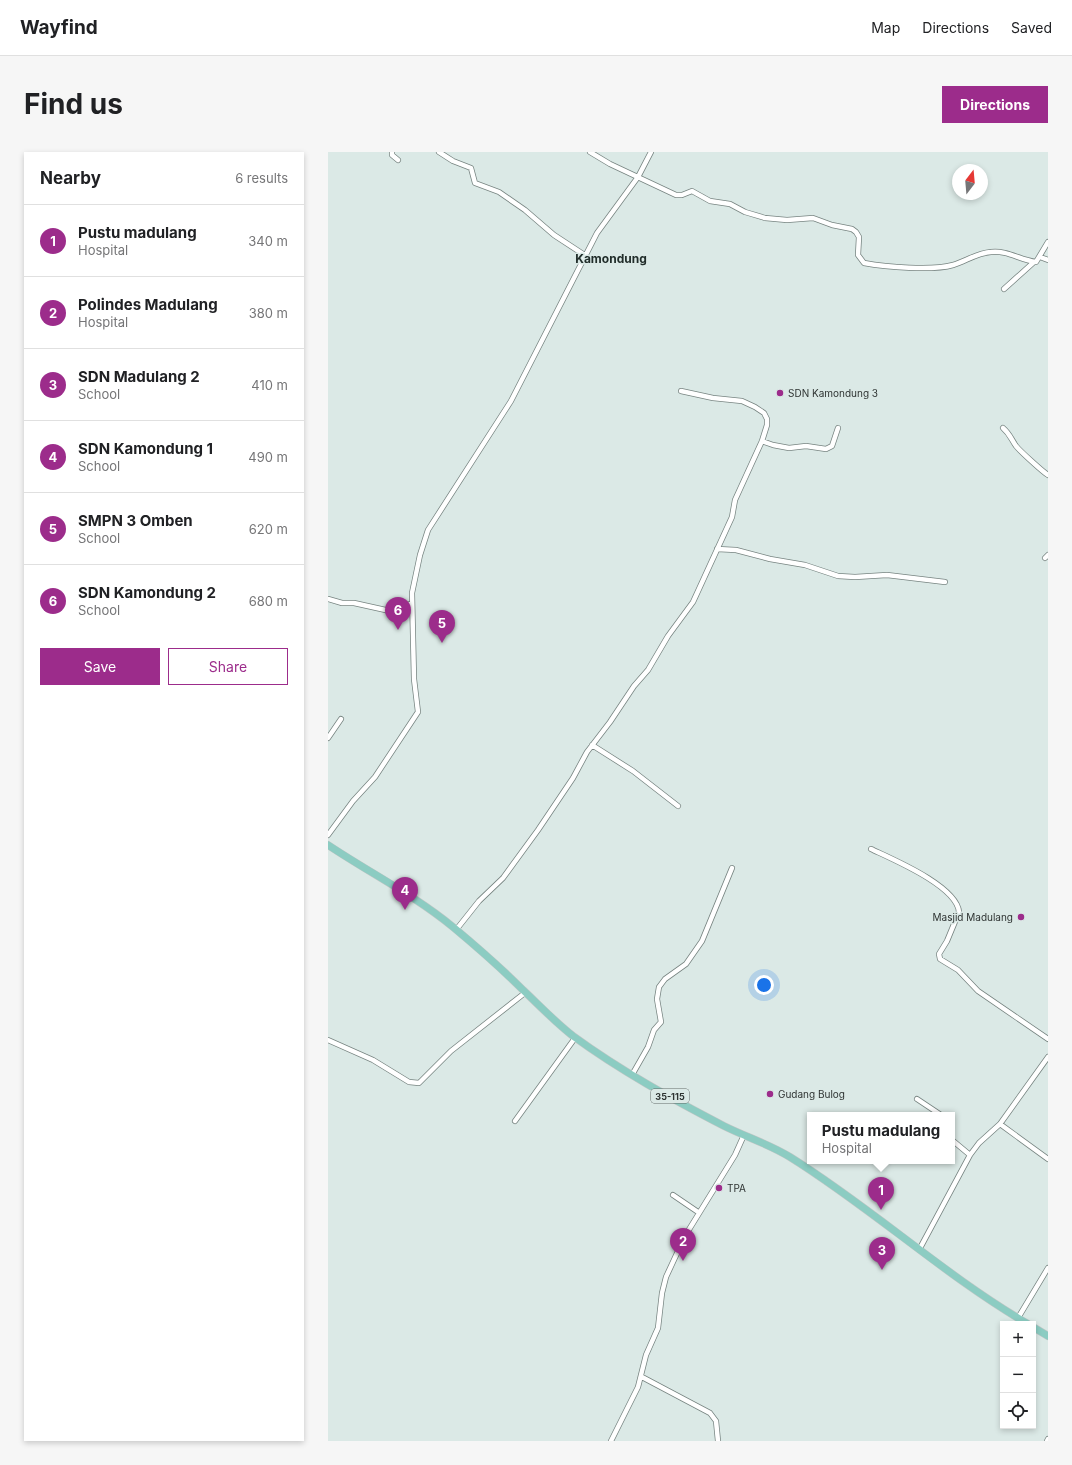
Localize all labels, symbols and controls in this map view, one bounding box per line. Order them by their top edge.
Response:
text: Wayfind [20,16,98,39]
text: Map [871,19,900,36]
text: Directions [922,19,989,36]
text: Saved [1011,19,1052,36]
button: Directions [942,86,1048,123]
text: Find us [24,87,123,121]
north arrow [952,164,988,200]
text: Nearby [40,168,101,188]
text: 6 results [235,170,288,186]
text: Pustu madulang [78,223,197,242]
text: 1 [50,233,56,249]
text: 340 m [248,233,288,249]
text: Hospital [78,242,128,258]
district label: Kamondung [575,251,647,266]
text: Polindes Madulang [78,295,218,314]
text: 2 [49,305,57,321]
text: 380 m [249,305,288,321]
text: Hospital [78,314,128,330]
text: SDN Madulang 2 [78,367,200,386]
text: 3 [49,377,57,393]
text: 410 m [251,377,288,393]
text: School [78,386,120,402]
place label: SDN Kamondung 3 [788,387,878,399]
marker: SDN Kamondung 3 [775,388,785,398]
text: SDN Kamondung 1 [78,439,213,458]
text: 4 [49,449,57,465]
text: 490 m [248,449,288,465]
text: School [78,458,120,474]
text: SMPN 3 Omben [78,511,193,530]
text: 5 [49,521,57,537]
text: 620 m [249,521,288,537]
text: School [78,530,120,546]
text: SDN Kamondung 2 [78,583,216,602]
text: 6 [49,593,57,609]
text: 680 m [249,593,288,609]
pin: 6 [385,597,411,630]
text: School [78,602,120,618]
pin: 5 [429,610,455,643]
button: Save [40,648,160,685]
button: Share [168,648,288,685]
pin: 4 [392,877,418,910]
place label: Masjid Madulang [933,911,1013,923]
marker: Masjid Madulang [1016,912,1026,922]
your location [754,975,774,995]
place label: Gudang Bulog [778,1088,845,1100]
road number: 35-115 [651,1089,689,1103]
marker: Gudang Bulog [765,1089,775,1099]
popup [807,1112,955,1164]
text: Pustu madulang [822,1121,940,1140]
text: Hospital [822,1140,872,1156]
pin: 1 [868,1177,894,1210]
place label: TPA [727,1182,746,1194]
marker: TPA [714,1183,724,1193]
pin: 2 [670,1228,696,1261]
pin: 3 [869,1237,895,1270]
map controls [1000,1321,1036,1429]
button: + [1000,1321,1036,1357]
button: − [1000,1357,1036,1393]
button: locate [1000,1393,1036,1429]

